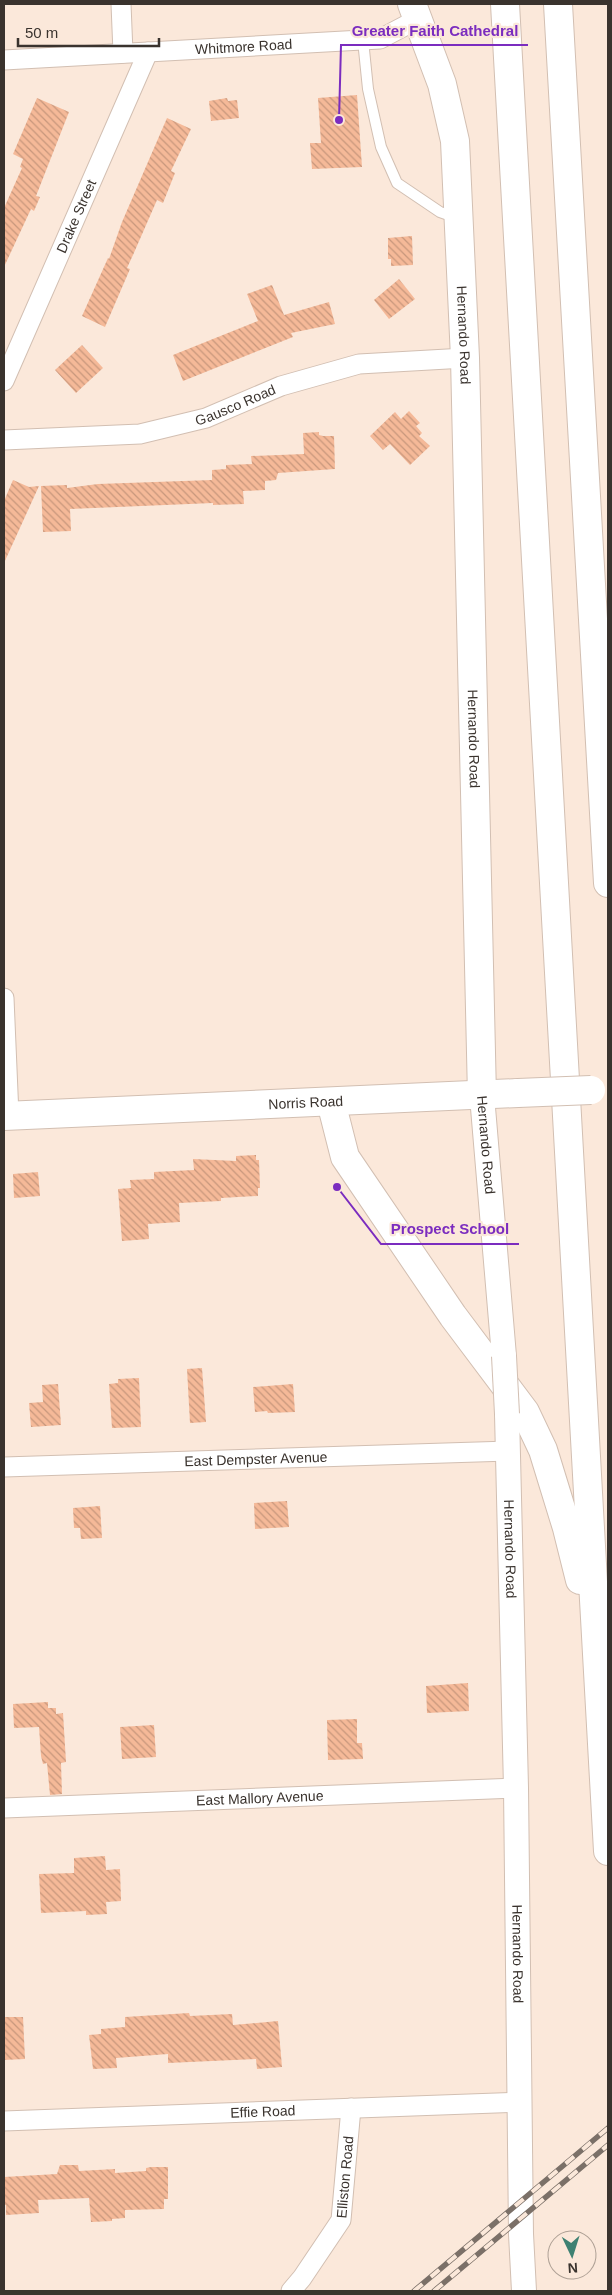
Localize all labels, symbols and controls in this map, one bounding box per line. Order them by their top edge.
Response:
scale bar [18,15,159,47]
callout: Greater Faith Cathedral [341,15,528,45]
text: Greater Faith Cathedral [352,22,518,39]
text: 50 m [25,24,58,41]
street label: Whitmore Road [195,36,293,57]
street label: Drake Street [53,177,99,255]
street label: Hernando Road [454,285,474,385]
street label: Gausco Road [194,381,278,428]
street label: Hernando Road [465,689,483,788]
street label: Norris Road [268,1093,343,1112]
street label: Hernando Road [474,1095,498,1195]
callout: Prospect School [381,1214,519,1244]
text: Prospect School [391,1220,509,1237]
street label: East Dempster Avenue [184,1449,328,1469]
street label: Hernando Road [501,1499,519,1599]
street label: East Mallory Avenue [196,1788,324,1808]
street label: Hernando Road [509,1904,526,2003]
street label: Effie Road [230,2102,296,2121]
street label: Elliston Road [333,2135,356,2219]
north arrow [547,2230,597,2280]
text: N [567,2260,579,2276]

